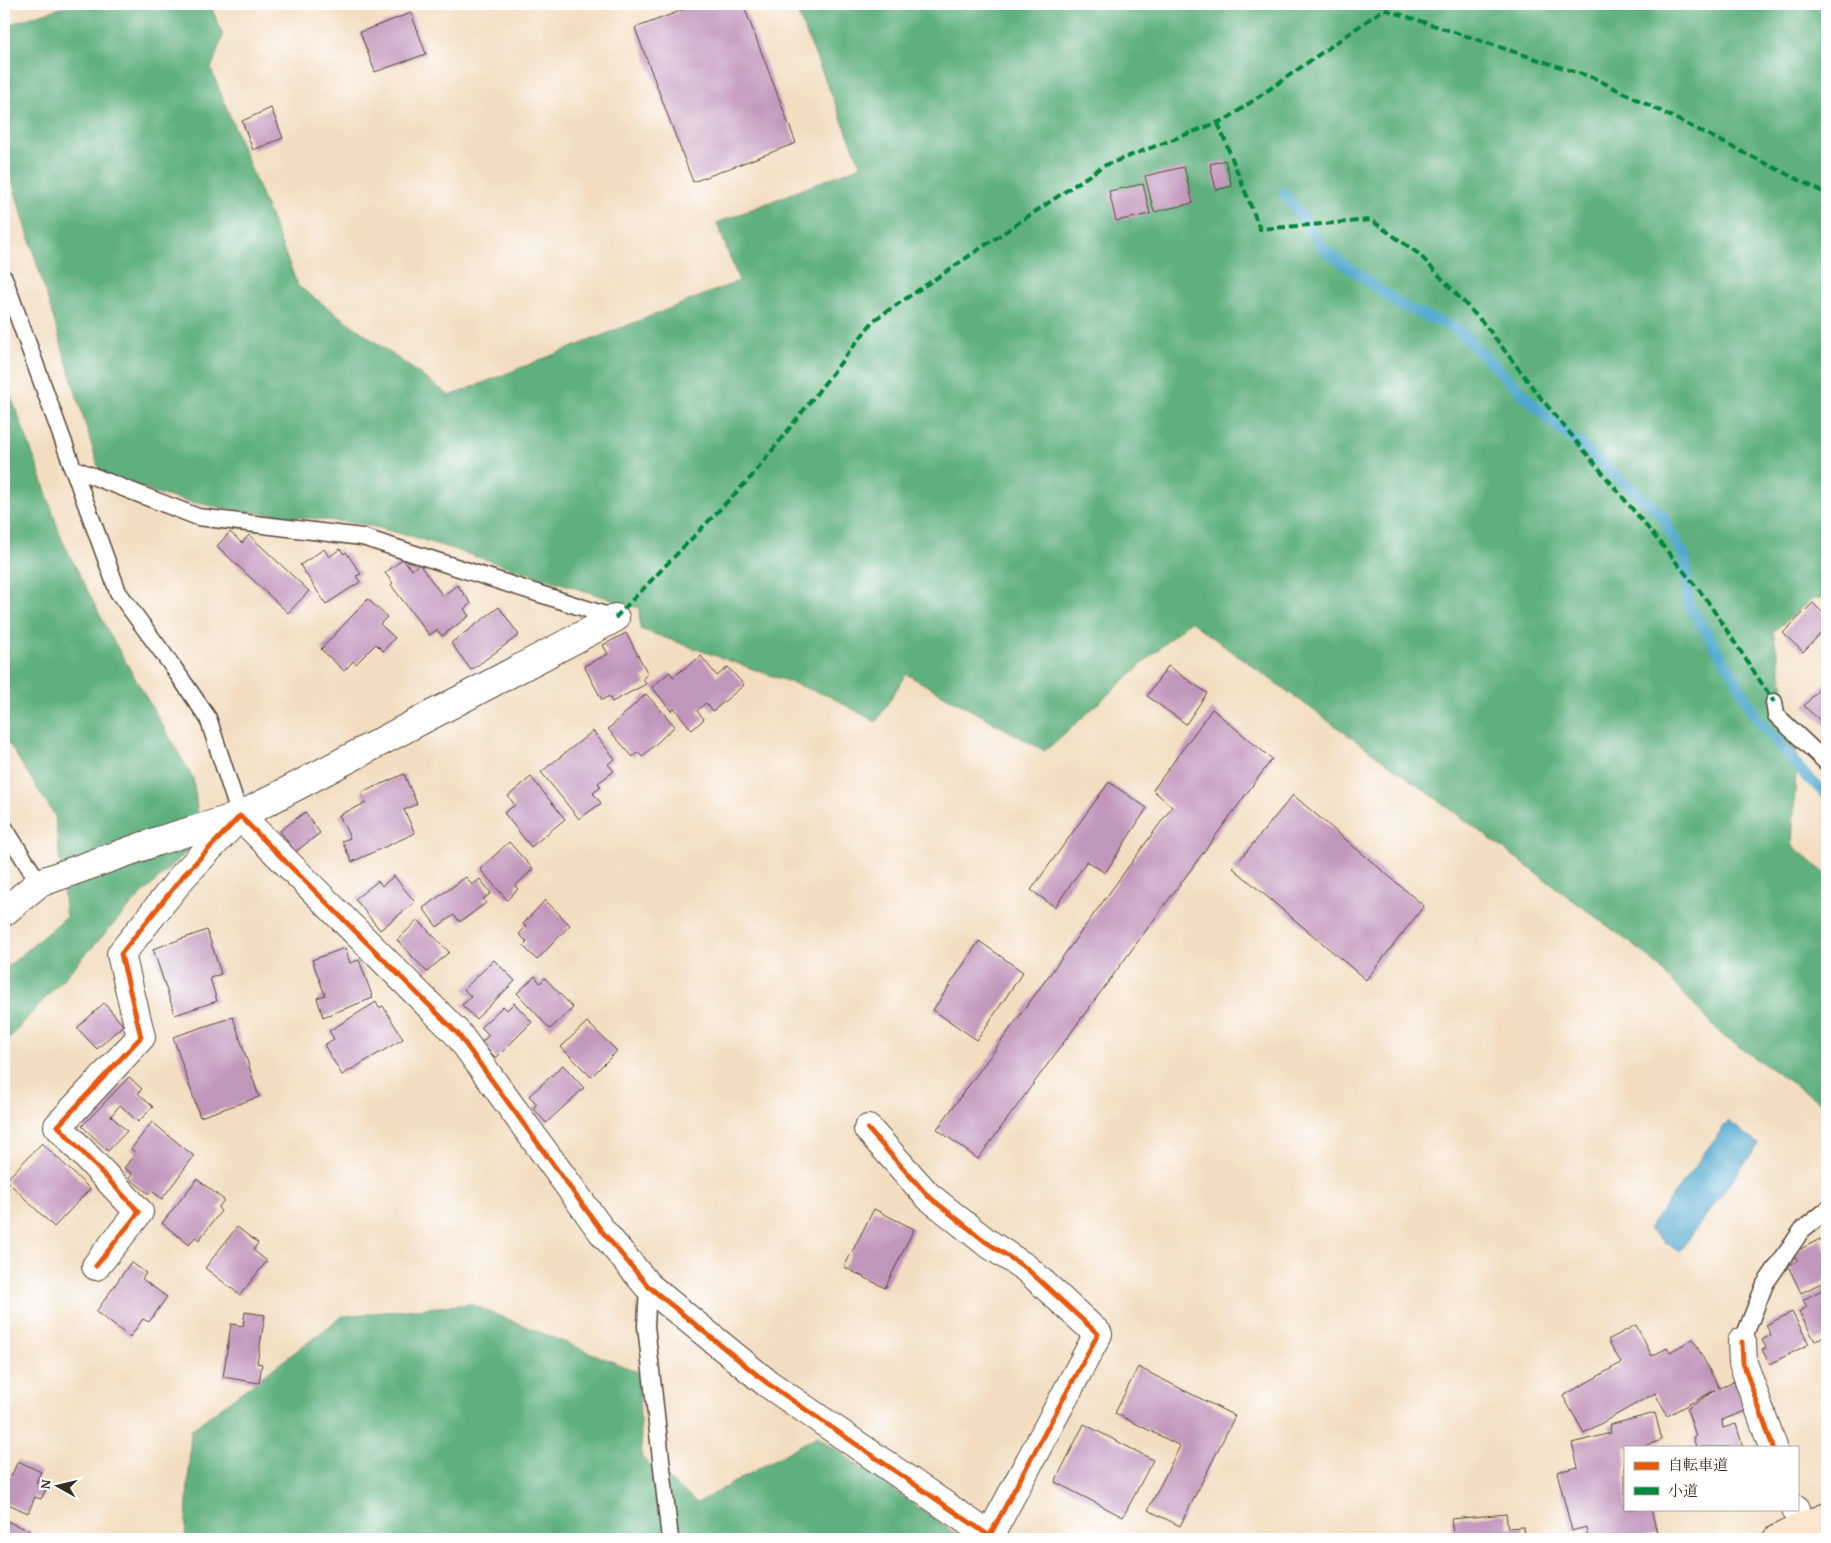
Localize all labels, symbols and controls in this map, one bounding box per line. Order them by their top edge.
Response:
legend [1624,1446,1798,1510]
text: 自転車道 [1668,1454,1728,1475]
north arrow [32,1460,82,1510]
text: N [35,1478,56,1490]
text: 小道 [1668,1480,1698,1501]

